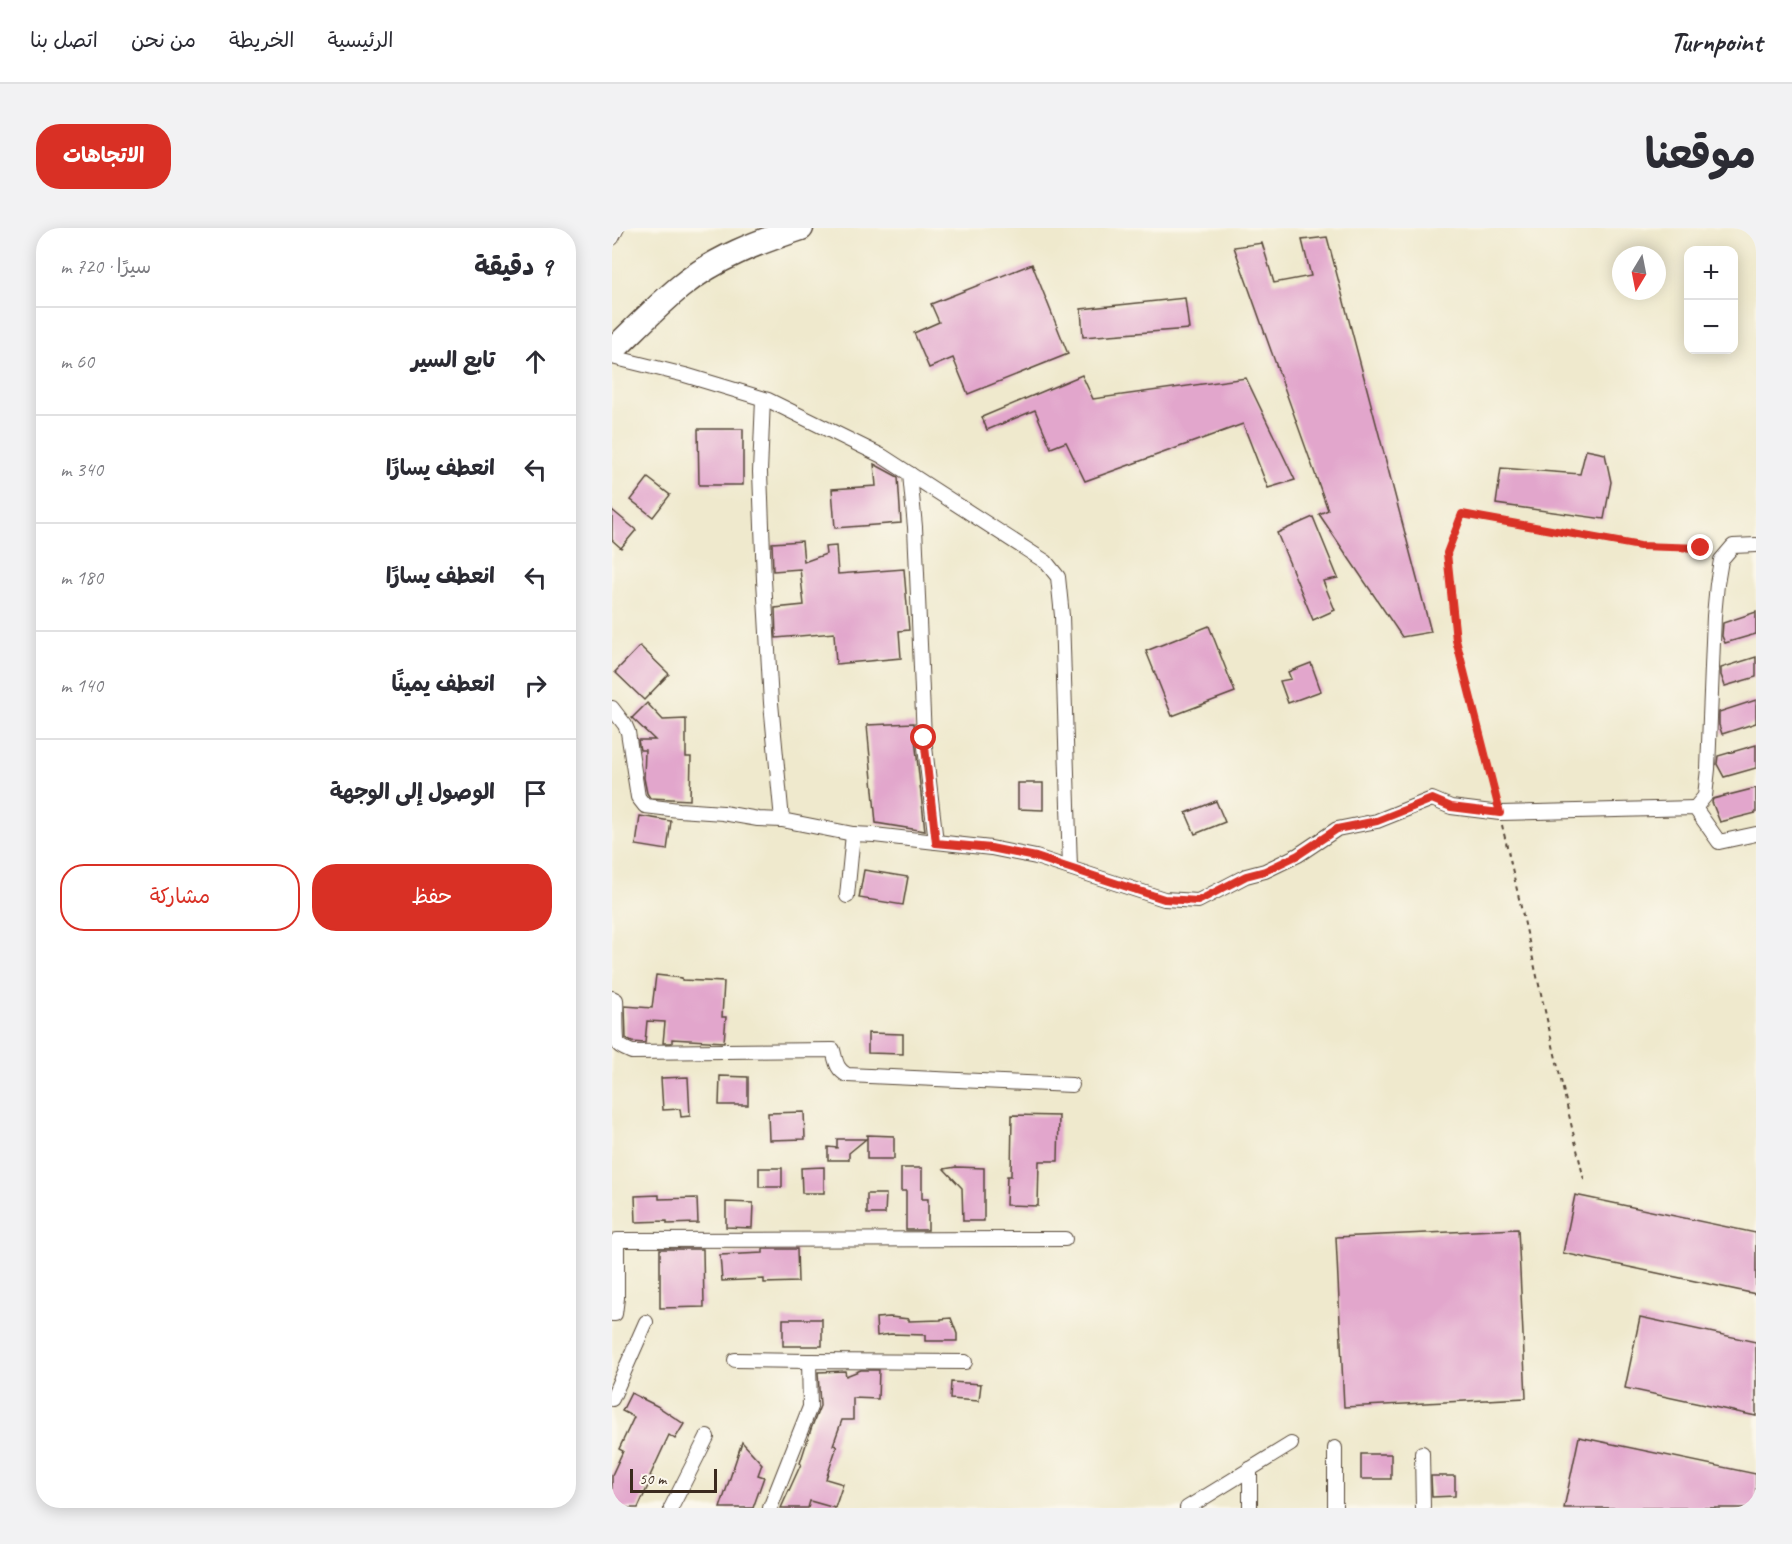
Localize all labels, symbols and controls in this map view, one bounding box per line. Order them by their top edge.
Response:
text: Turnpoint [1670,24,1762,59]
text: اتصل بنا [30,27,98,53]
text: من نحن [131,27,196,53]
text: الخريطة [229,27,295,53]
text: الرئيسية [328,27,393,53]
button: الاتجاهات [36,124,171,189]
text: موقعنا [1645,128,1756,181]
north arrow [1612,246,1666,300]
map controls [1684,246,1738,354]
button: + [1684,246,1738,300]
text: 9 دقيقة [474,250,552,283]
text: سيرًا · 720 m [60,254,151,279]
button: − [1684,300,1738,354]
icon: ahead [519,345,552,378]
text: تابع السير [411,346,495,374]
text: 60 m [60,349,94,374]
icon: left [519,453,552,486]
text: انعطف يسارًا [386,454,495,482]
text: 340 m [60,457,103,482]
route end [1687,534,1713,560]
icon: left [519,561,552,594]
text: انعطف يسارًا [386,562,495,590]
text: 180 m [60,565,103,590]
icon: right [519,669,552,702]
text: انعطف يمينًا [391,670,495,698]
text: 140 m [60,673,103,698]
route start [910,724,936,750]
icon: arrive [519,777,552,810]
text: الوصول إلى الوجهة [330,778,495,806]
button: مشاركة [60,864,300,931]
button: حفظ [312,864,552,931]
scale bar [630,1466,717,1494]
text: 50 m [639,1469,666,1489]

